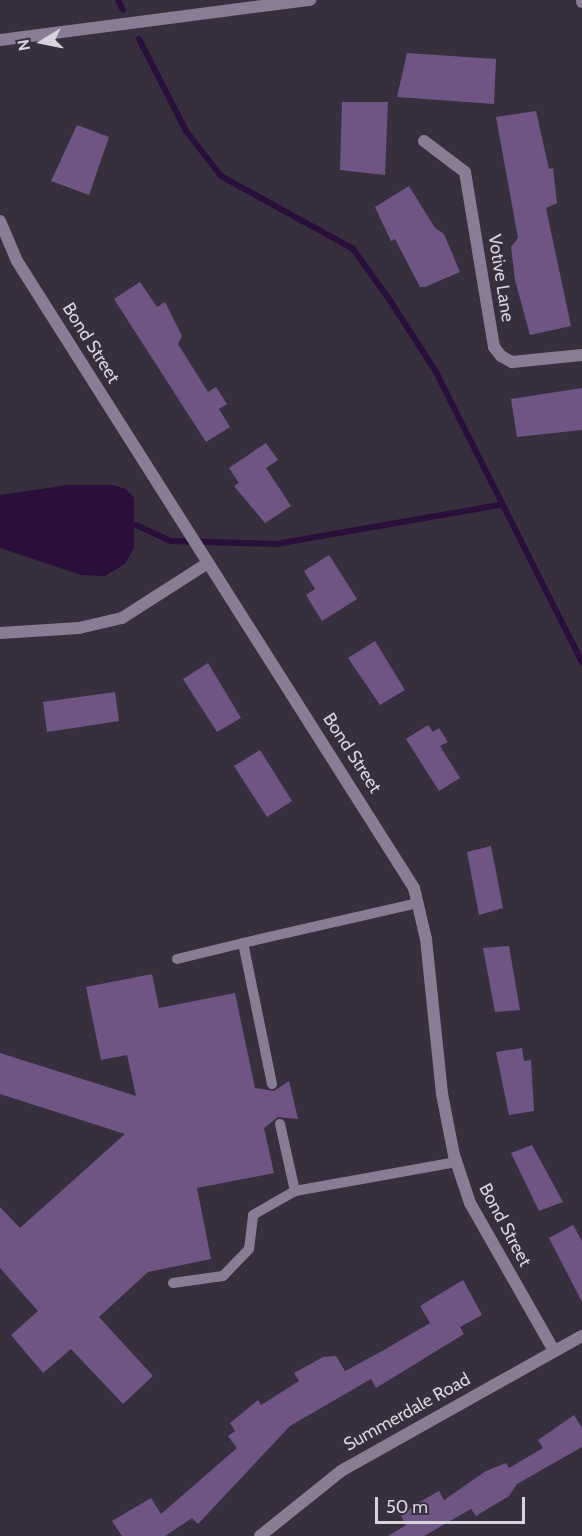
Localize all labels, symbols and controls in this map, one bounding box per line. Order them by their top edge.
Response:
north arrow [12,12,72,72]
text: N [13,38,34,52]
street label: Votive Lane [483,233,519,323]
street label: Bond Street [58,299,124,387]
street label: Bond Street [318,709,386,797]
street label: Bond Street [474,1180,536,1270]
street label: Summerdale Road [340,1368,474,1456]
scale bar [378,1485,528,1523]
text: 50 m [386,1496,428,1518]

